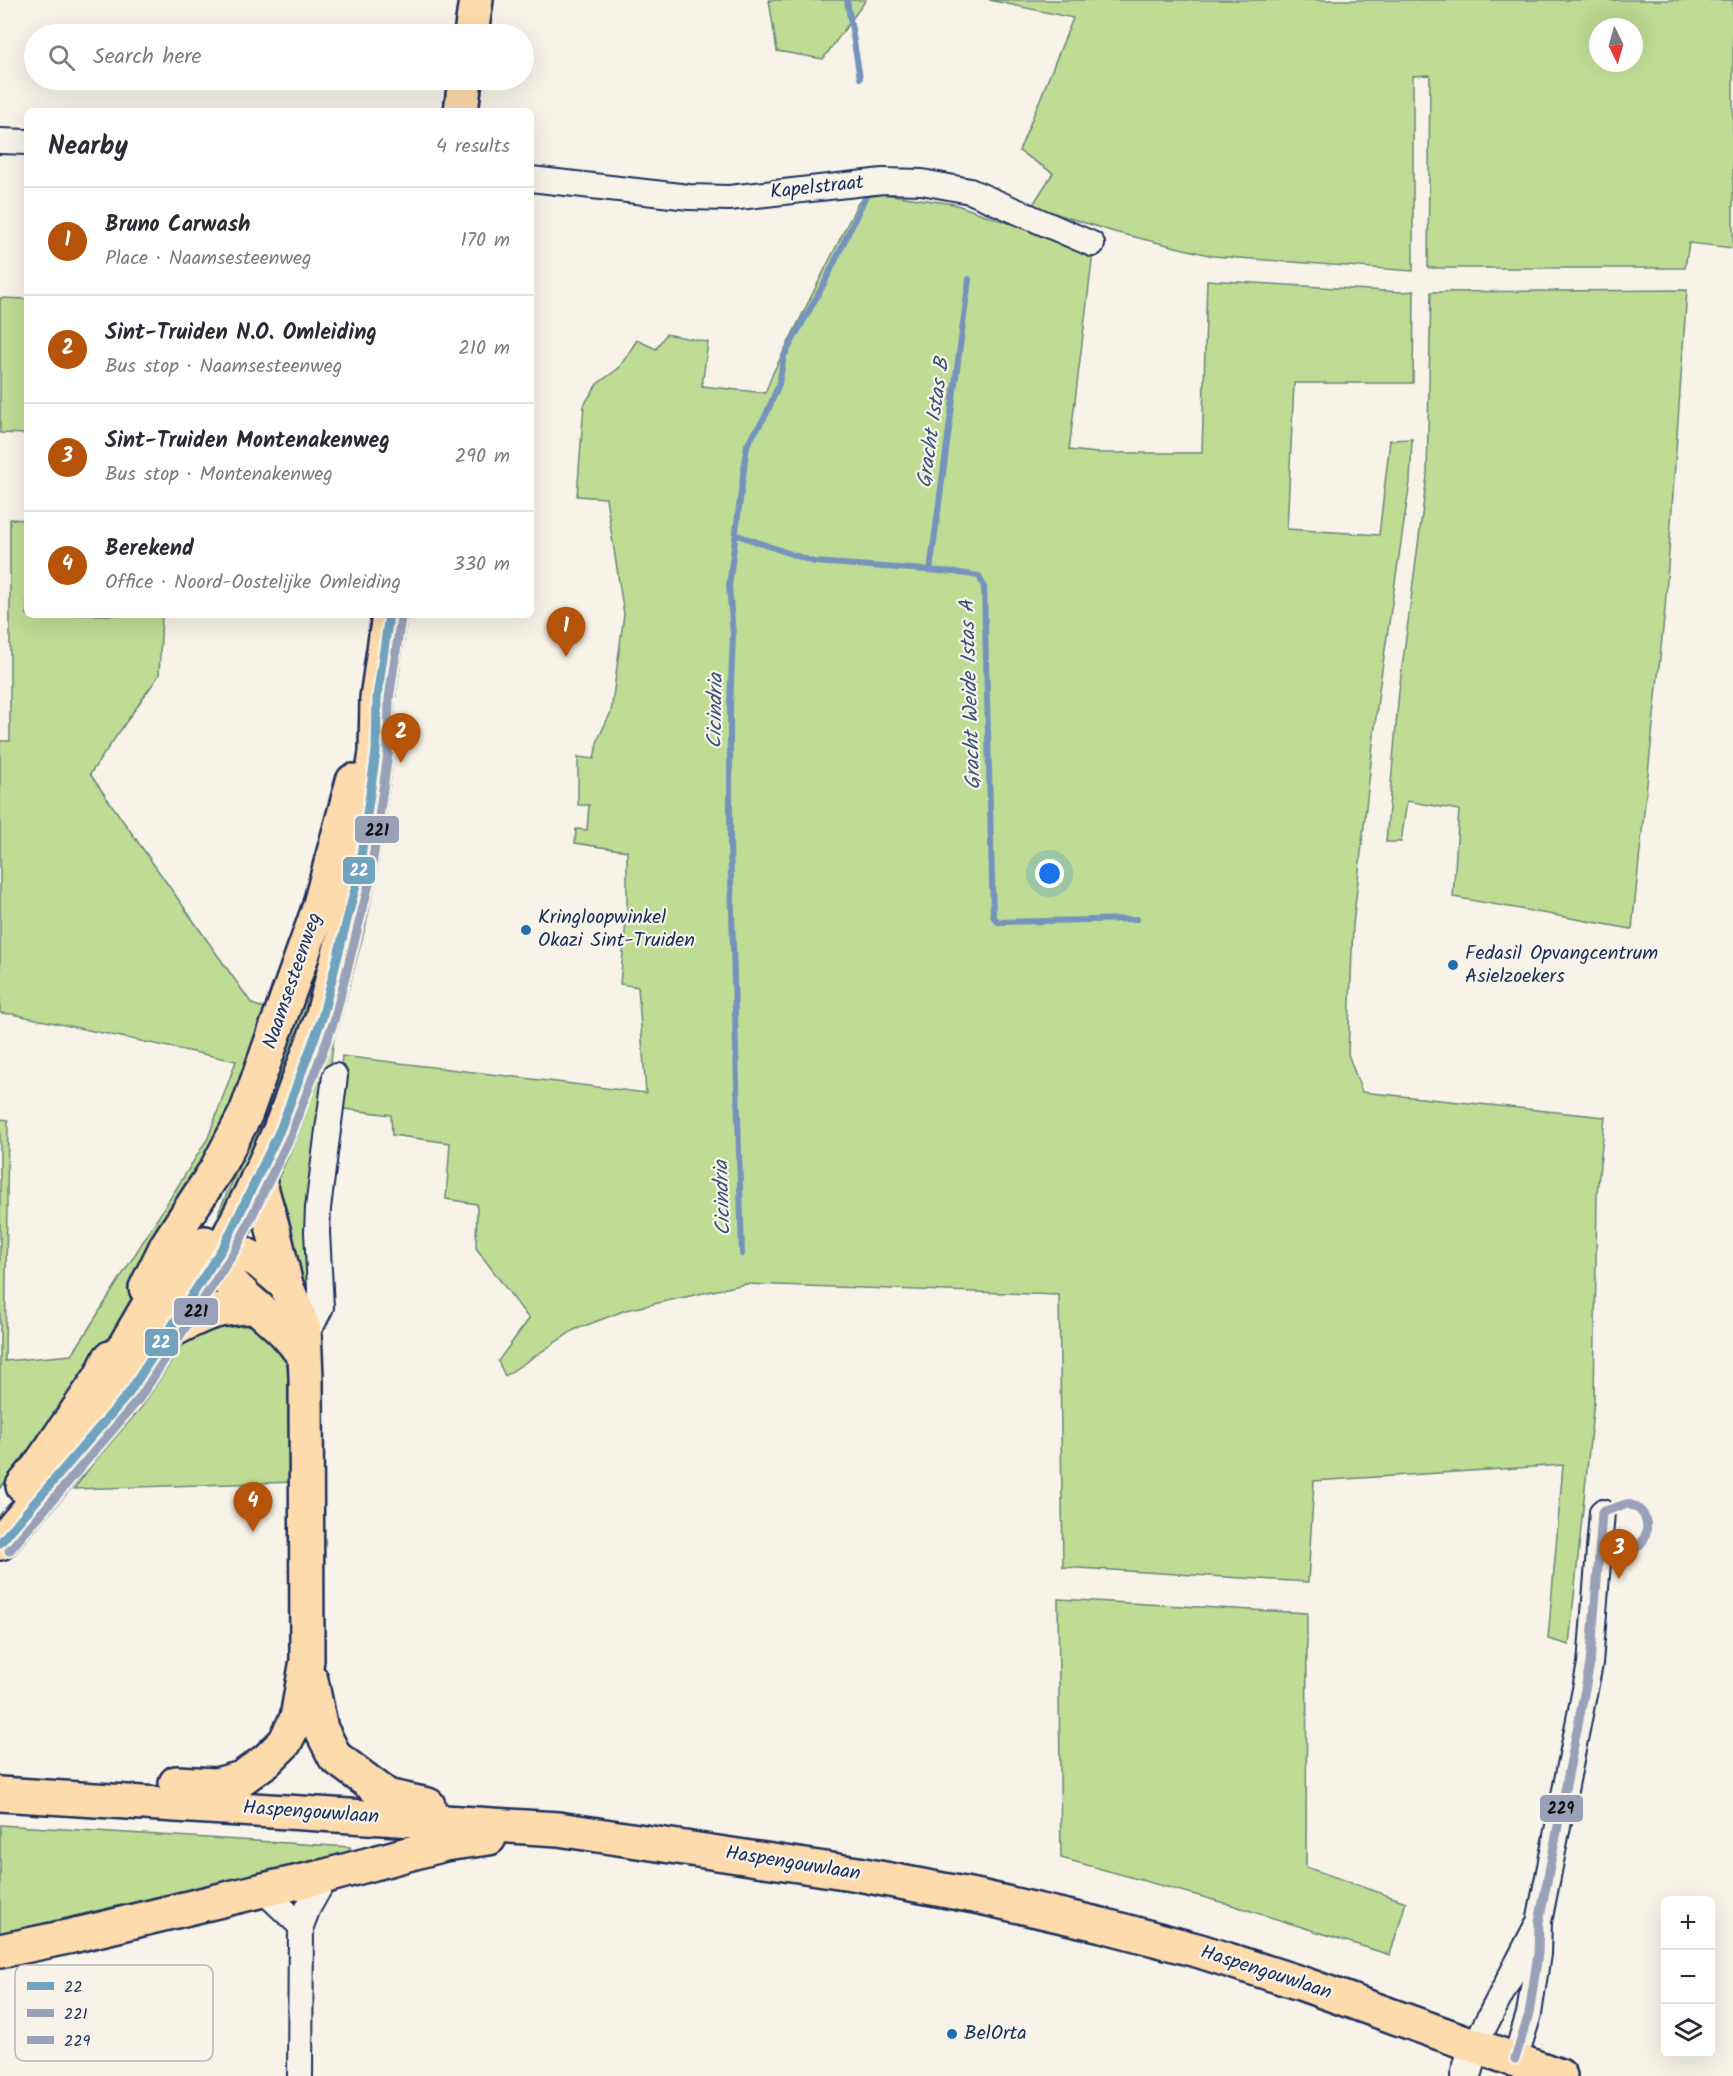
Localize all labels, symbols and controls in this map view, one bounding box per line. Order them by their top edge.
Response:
north arrow [1589,18,1643,72]
search box [24,24,534,90]
text: Search here [93,40,201,75]
icon: search [45,41,78,74]
text: Nearby [48,126,128,168]
text: 4 results [436,131,510,163]
street label: Kapelstraat [769,167,866,209]
text: Bruno Carwash [105,208,250,243]
text: 1 [64,225,71,257]
text: 170 m [461,225,510,257]
text: Place · Naamsesteenweg [105,243,311,275]
text: Sint-Truiden N.O. Omleiding [105,316,377,351]
text: 2 [62,333,73,365]
text: 210 m [458,333,510,365]
text: Bus stop · Naamsesteenweg [105,351,342,383]
water label: Gracht Istas B [909,353,960,490]
text: Sint-Truiden Montenakenweg [105,424,390,459]
text: 3 [62,441,73,473]
text: 290 m [455,441,510,473]
text: Bus stop · Montenakenweg [105,459,333,491]
text: Berekend [105,532,194,567]
text: 4 [62,549,73,581]
text: 330 m [453,549,510,581]
text: Office · Noord-Oostelijke Omleiding [105,567,401,599]
water label: Gracht Weide Istas A [951,598,991,790]
pin: 1 [546,608,586,657]
water label: Cicindria [699,672,733,749]
pin: 2 [382,714,420,763]
line badge: 221 [354,815,400,844]
text: 221 [365,819,389,844]
line badge: 22 [342,856,376,885]
text: 22 [350,859,368,884]
your location [1035,859,1064,888]
place label: Kringloopwinkel Okazi Sint-Truiden [538,902,695,957]
street label: Naamsesteenweg [255,908,331,1054]
marker: Kringloopwinkel Okazi Sint-Truiden [519,923,533,937]
place label: Fedasil Opvangcentrum Asielzoekers [1465,938,1658,993]
marker: Fedasil Opvangcentrum Asielzoekers [1446,958,1460,972]
water label: Cicindria [705,1159,741,1236]
line badge: 221 [173,1297,219,1326]
text: 221 [184,1300,208,1325]
line badge: 22 [144,1328,179,1357]
text: 22 [152,1331,170,1356]
pin: 4 [234,1482,272,1532]
pin: 3 [1600,1530,1638,1579]
street label: Haspengouwlaan [242,1792,380,1834]
line badge: 229 [1539,1794,1584,1823]
text: 229 [1548,1797,1574,1822]
street label: Haspengouwlaan [723,1838,863,1890]
map controls [1661,1896,1715,2058]
button: + [1661,1896,1715,1950]
street label: Haspengouwlaan [1196,1937,1336,2009]
button: − [1661,1950,1715,2004]
legend [15,1965,213,2061]
text: 22 [64,1975,83,2000]
text: 221 [64,2002,88,2027]
button: layers [1661,2004,1715,2058]
place label: BelOrta [964,2018,1027,2050]
marker: BelOrta [945,2027,959,2041]
text: 229 [64,2029,91,2054]

